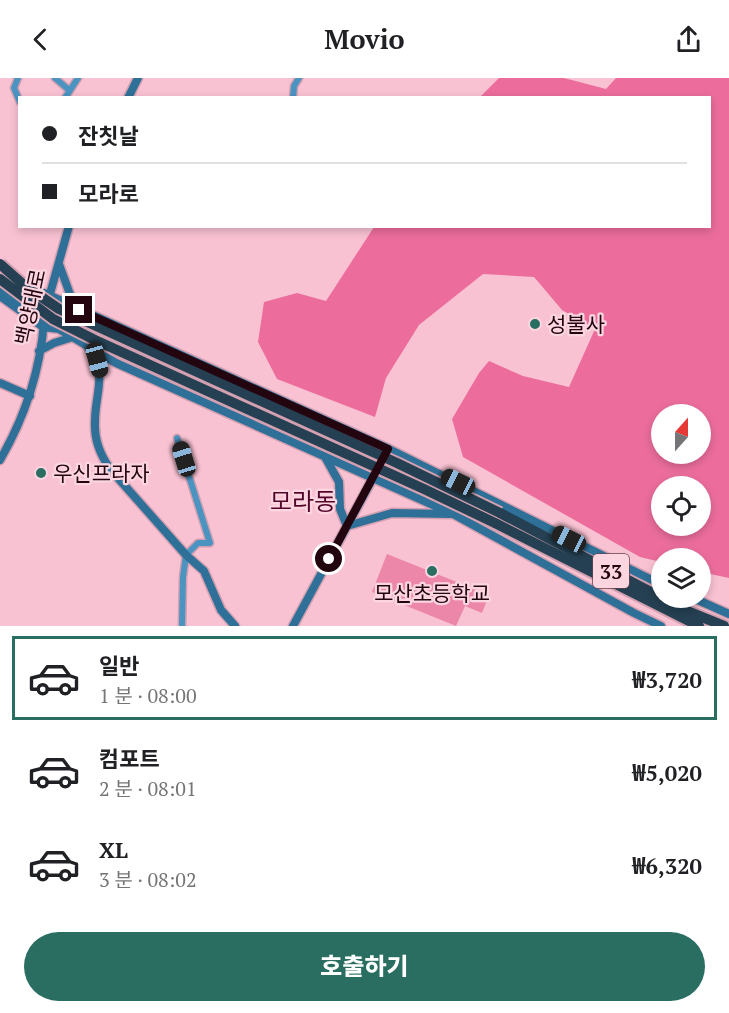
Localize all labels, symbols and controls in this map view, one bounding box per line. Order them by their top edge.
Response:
text: Movio [324,21,405,57]
icon: back [24,23,57,56]
icon: share [672,23,705,56]
text: 잔칫날 [78,121,139,150]
text: 모라로 [78,179,139,208]
street label: 백양대로 [8,266,52,348]
route end [65,296,92,323]
place label: 성불사 [547,310,605,338]
marker: 성불사 [528,317,542,331]
car [84,340,110,380]
north arrow [651,404,711,464]
map controls [651,404,711,608]
car [170,439,198,479]
place label: 우신프라자 [53,459,150,487]
marker: 우신프라자 [34,466,48,480]
car [438,466,478,498]
button: locate [651,476,711,536]
district label: 모라동 [270,485,336,517]
car [549,523,589,555]
route start [315,545,342,572]
button: layers [651,548,711,608]
road number: 33 [593,554,629,588]
marker: 모산초등학교 [425,564,439,578]
place label: 모산초등학교 [374,579,490,607]
icon: car [27,651,81,705]
text: 일반 [99,651,139,680]
text: ₩3,720 [632,665,702,694]
text: 1 분 · 08:00 [99,682,197,709]
icon: car [27,744,81,798]
text: 컴포트 [99,744,160,773]
text: ₩5,020 [632,758,702,787]
text: 2 분 · 08:01 [99,775,197,802]
text: XL [99,835,128,864]
icon: car [27,837,81,891]
text: ₩6,320 [632,851,702,880]
text: 3 분 · 08:02 [99,866,197,893]
button: 호출하기 [24,932,705,1001]

